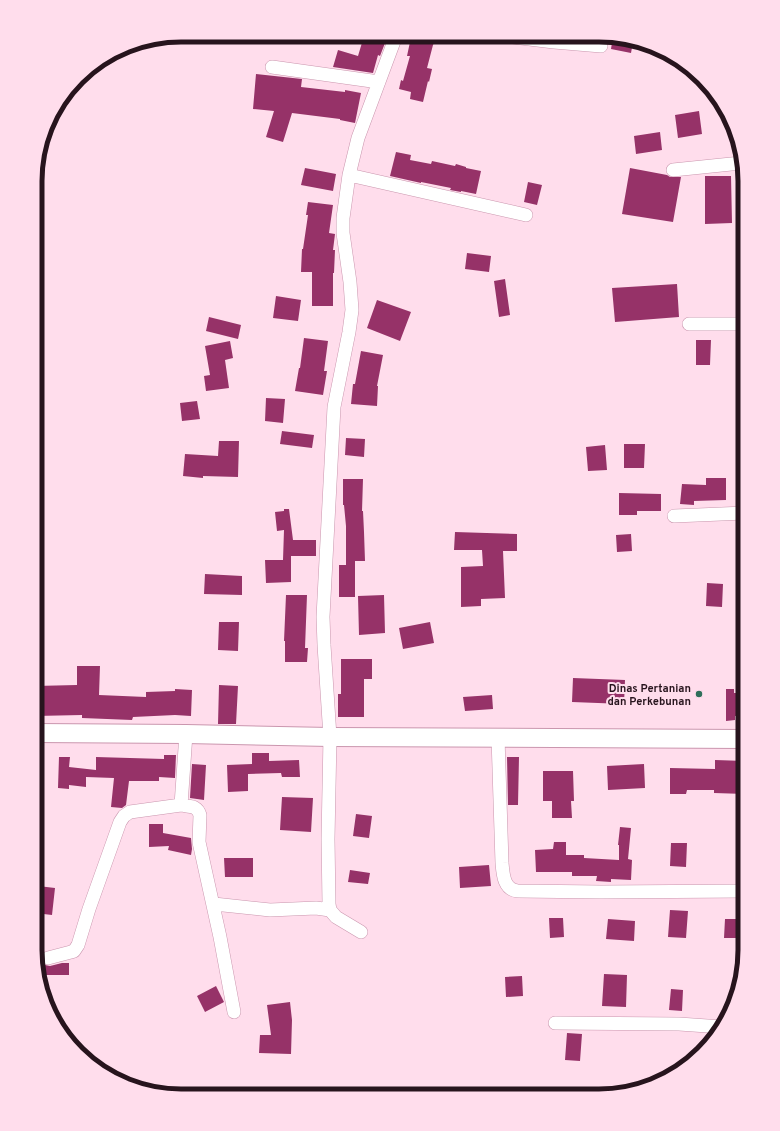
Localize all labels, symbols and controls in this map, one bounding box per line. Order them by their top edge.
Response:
place label: Dinas Pertanian dan Perkebunan [608,682,691,709]
marker: Dinas Pertanian dan Perkebunan [694,689,704,699]

